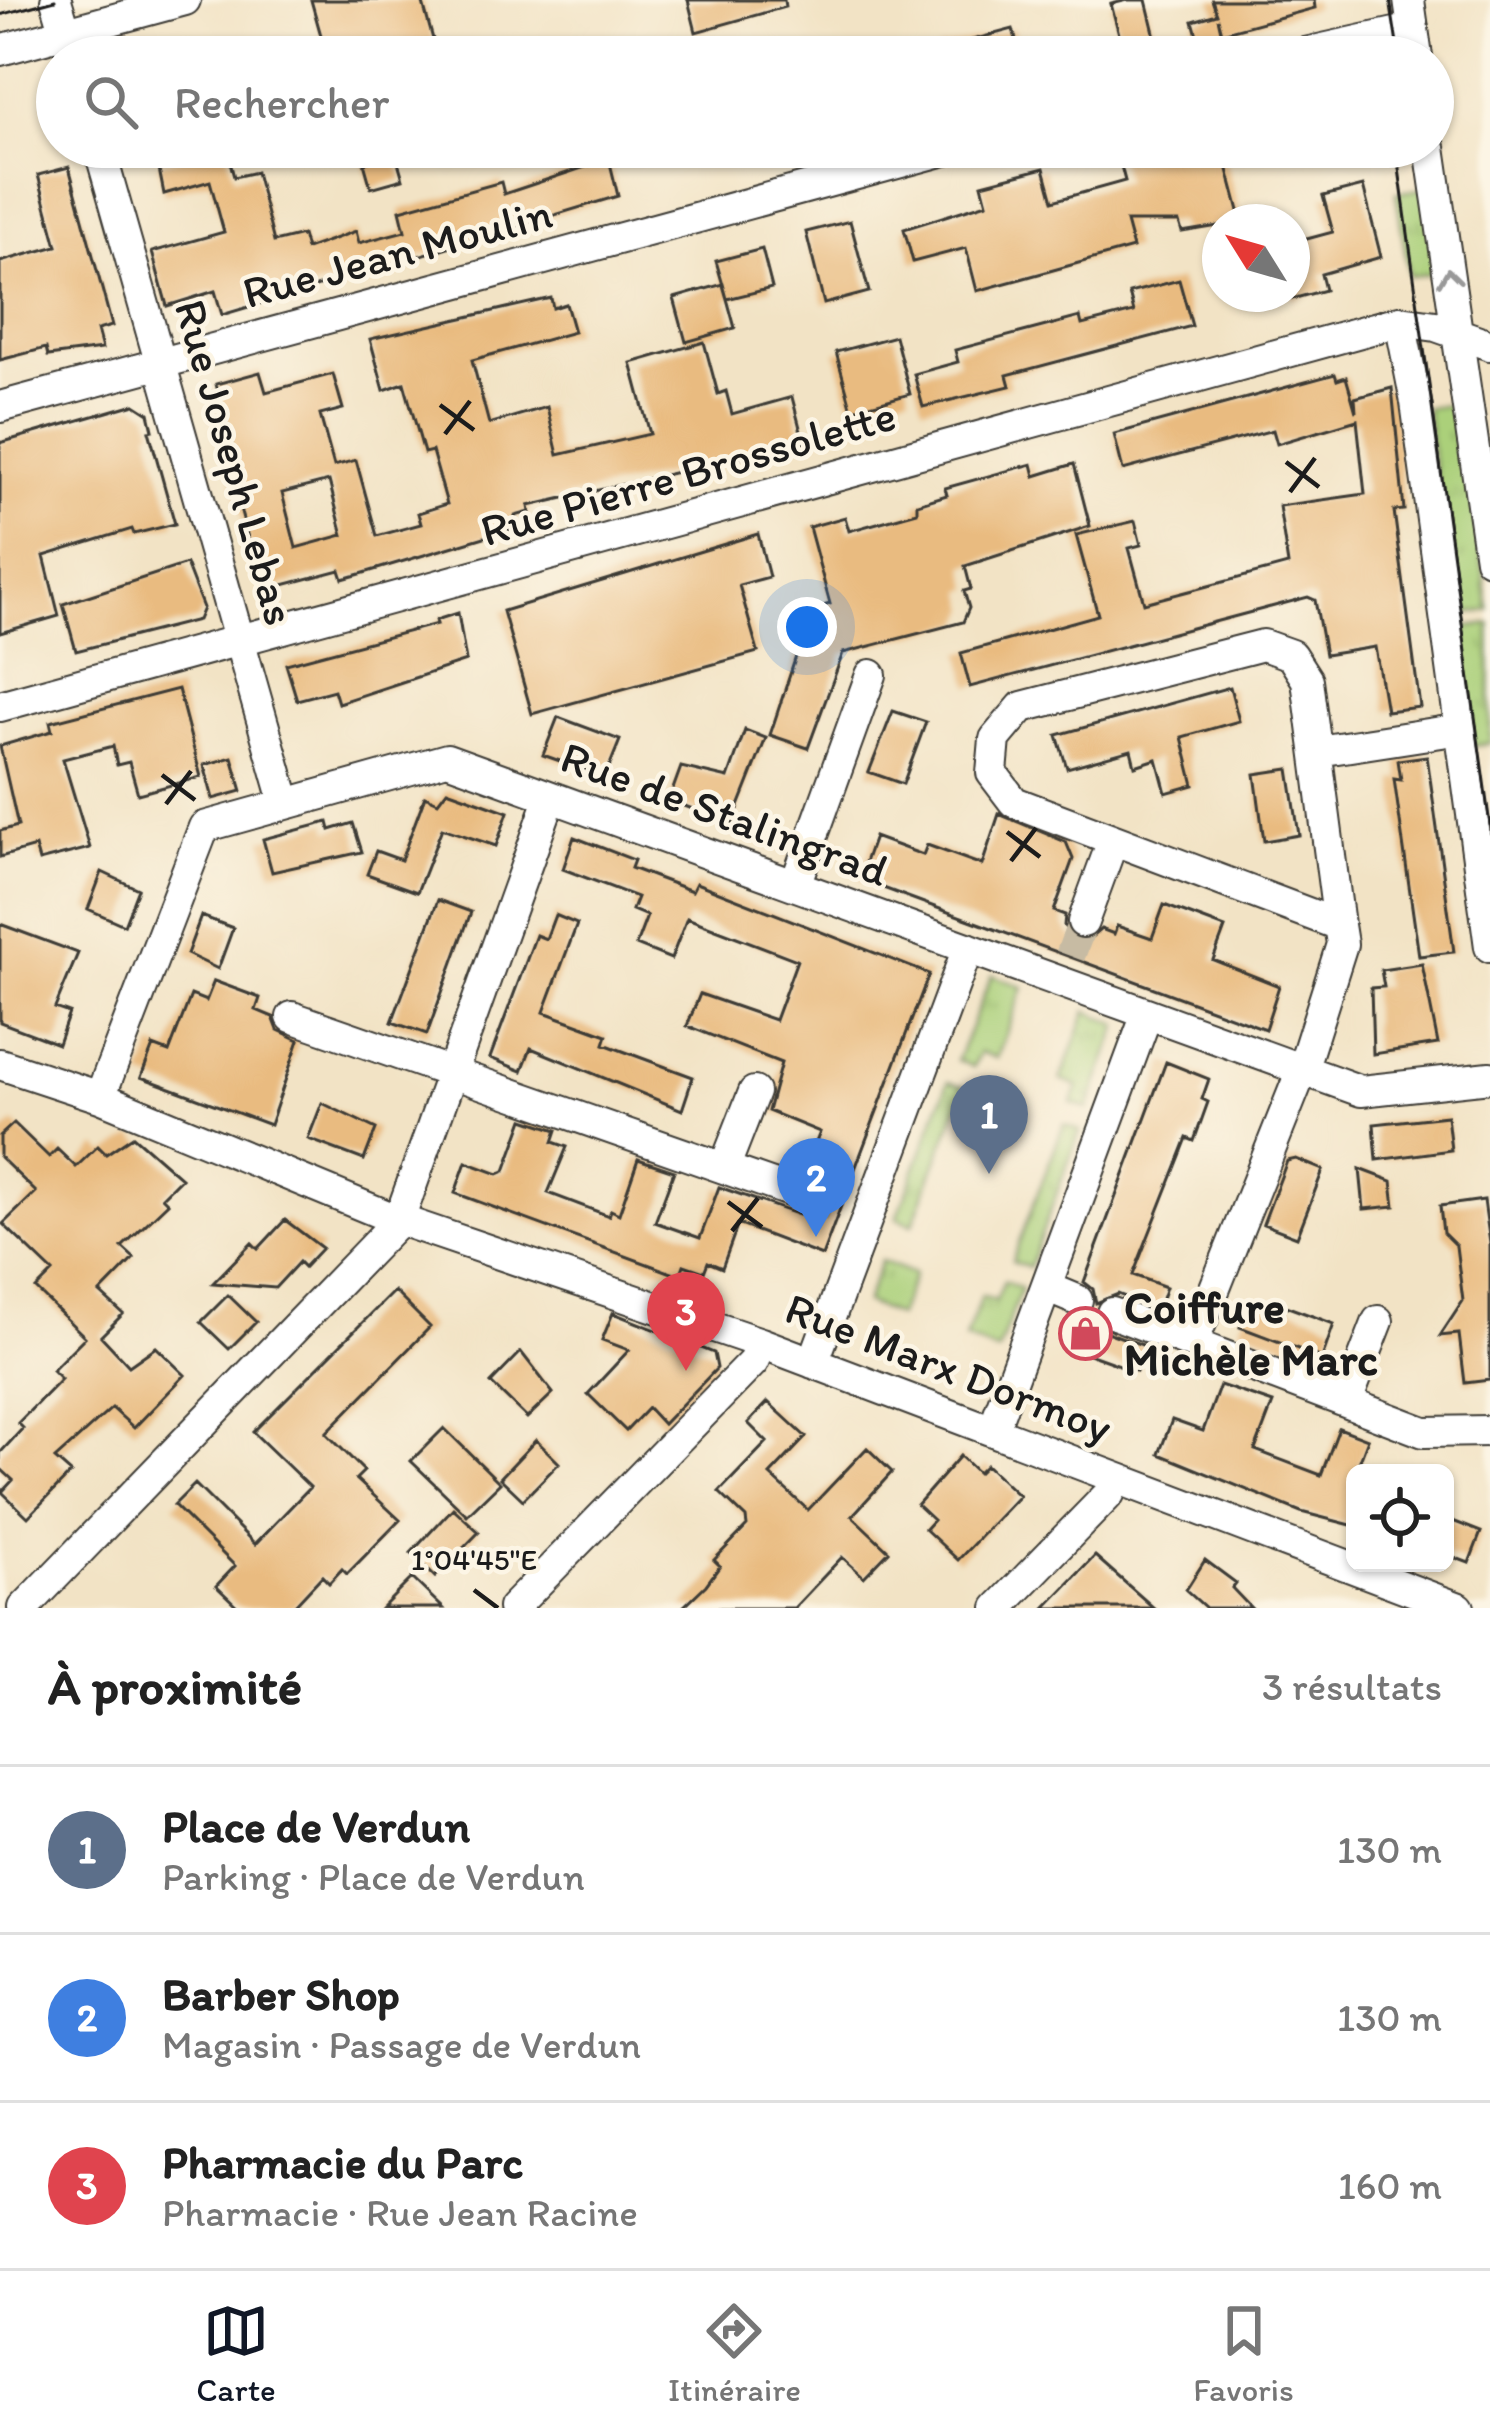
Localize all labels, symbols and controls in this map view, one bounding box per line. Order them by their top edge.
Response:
search box [36,36,1454,168]
icon: search [78,69,144,135]
text: Rechercher [174,75,389,129]
street label: Rue Jean Moulin [237,185,557,319]
north arrow [1202,204,1310,312]
one-way arrow [1438,267,1463,287]
street label: Rue Joseph Lebas [164,293,308,631]
street label: Rue Pierre Brossolette [474,387,902,557]
your location [777,597,837,657]
street label: Rue de Stalingrad [554,729,896,897]
pin: 1 [950,1075,1028,1174]
pin: 2 [777,1138,855,1237]
pin: 3 [647,1272,725,1371]
street label: Rue Marx Dormoy [778,1280,1120,1454]
place label: Coiffure Michèle Marc [1124,1280,1378,1386]
shop icon: Coiffure Michèle Marc [1057,1305,1113,1361]
map controls [1346,1464,1454,1572]
button: locate [1346,1464,1454,1572]
text: 1°04'45"E [411,1541,537,1578]
text: À proximité [48,1656,302,1717]
text: 3 résultats [1262,1663,1442,1710]
text: Place de Verdun [162,1799,470,1853]
text: 1 [78,1826,96,1873]
text: 130 m [1337,1826,1442,1873]
text: Parking · Place de Verdun [162,1853,585,1900]
text: Barber Shop [162,1967,400,2021]
text: 2 [77,1994,97,2041]
text: 130 m [1337,1994,1442,2041]
text: Magasin · Passage de Verdun [162,2021,641,2068]
text: Pharmacie du Parc [162,2135,523,2189]
text: 3 [76,2162,98,2209]
text: 160 m [1338,2162,1442,2209]
text: Pharmacie · Rue Jean Racine [162,2189,638,2236]
tab: Carte [196,2298,276,2409]
tab: Itinéraire [668,2298,801,2409]
tab: Favoris [1193,2298,1294,2409]

